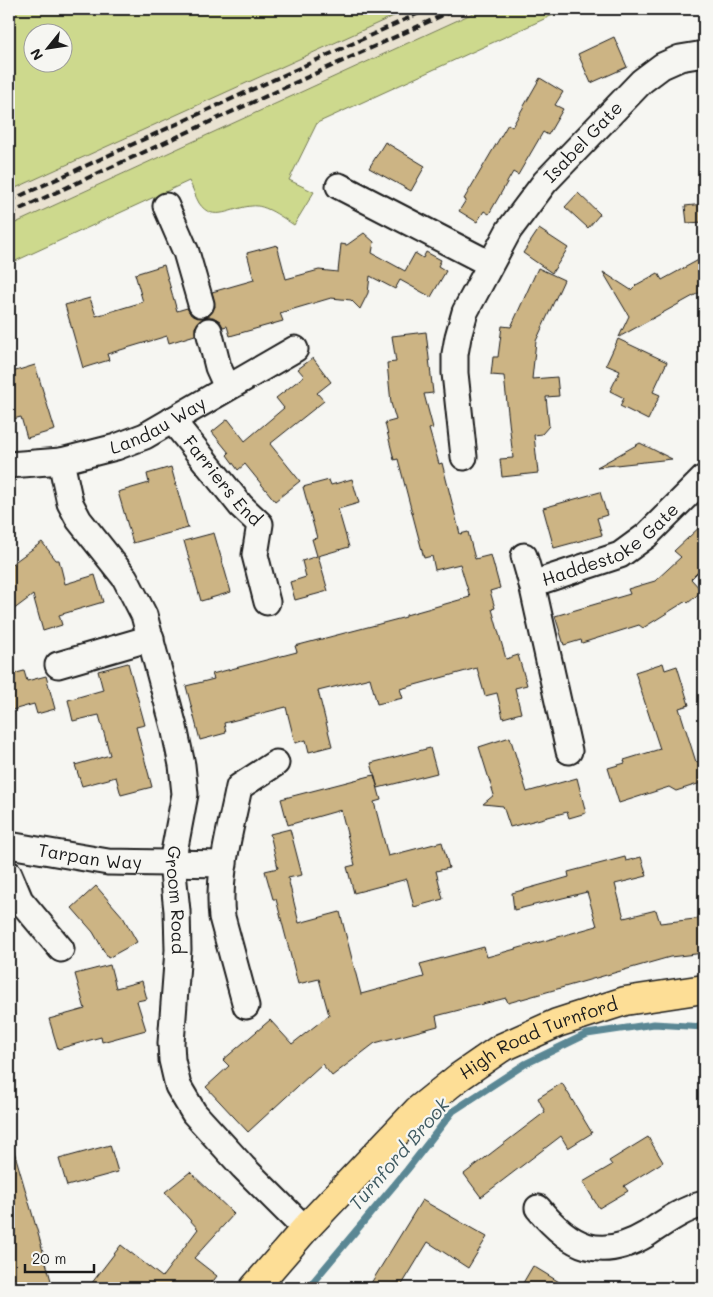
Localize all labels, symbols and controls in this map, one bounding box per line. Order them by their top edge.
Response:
north arrow [22,22,72,72]
text: N [25,45,47,64]
street label: Isabel Gate [538,95,627,187]
street label: Landau Way [107,390,210,459]
street label: Farriers End [178,430,268,531]
street label: Haddestoke Gate [539,497,683,591]
street label: Tarpan Way [36,837,142,874]
street label: Groom Road [161,844,191,954]
street label: High Road Turnford [454,991,620,1084]
water label: Turnford Brook [343,1091,455,1215]
scale bar [25,1242,94,1274]
text: 20 m [32,1248,66,1268]

